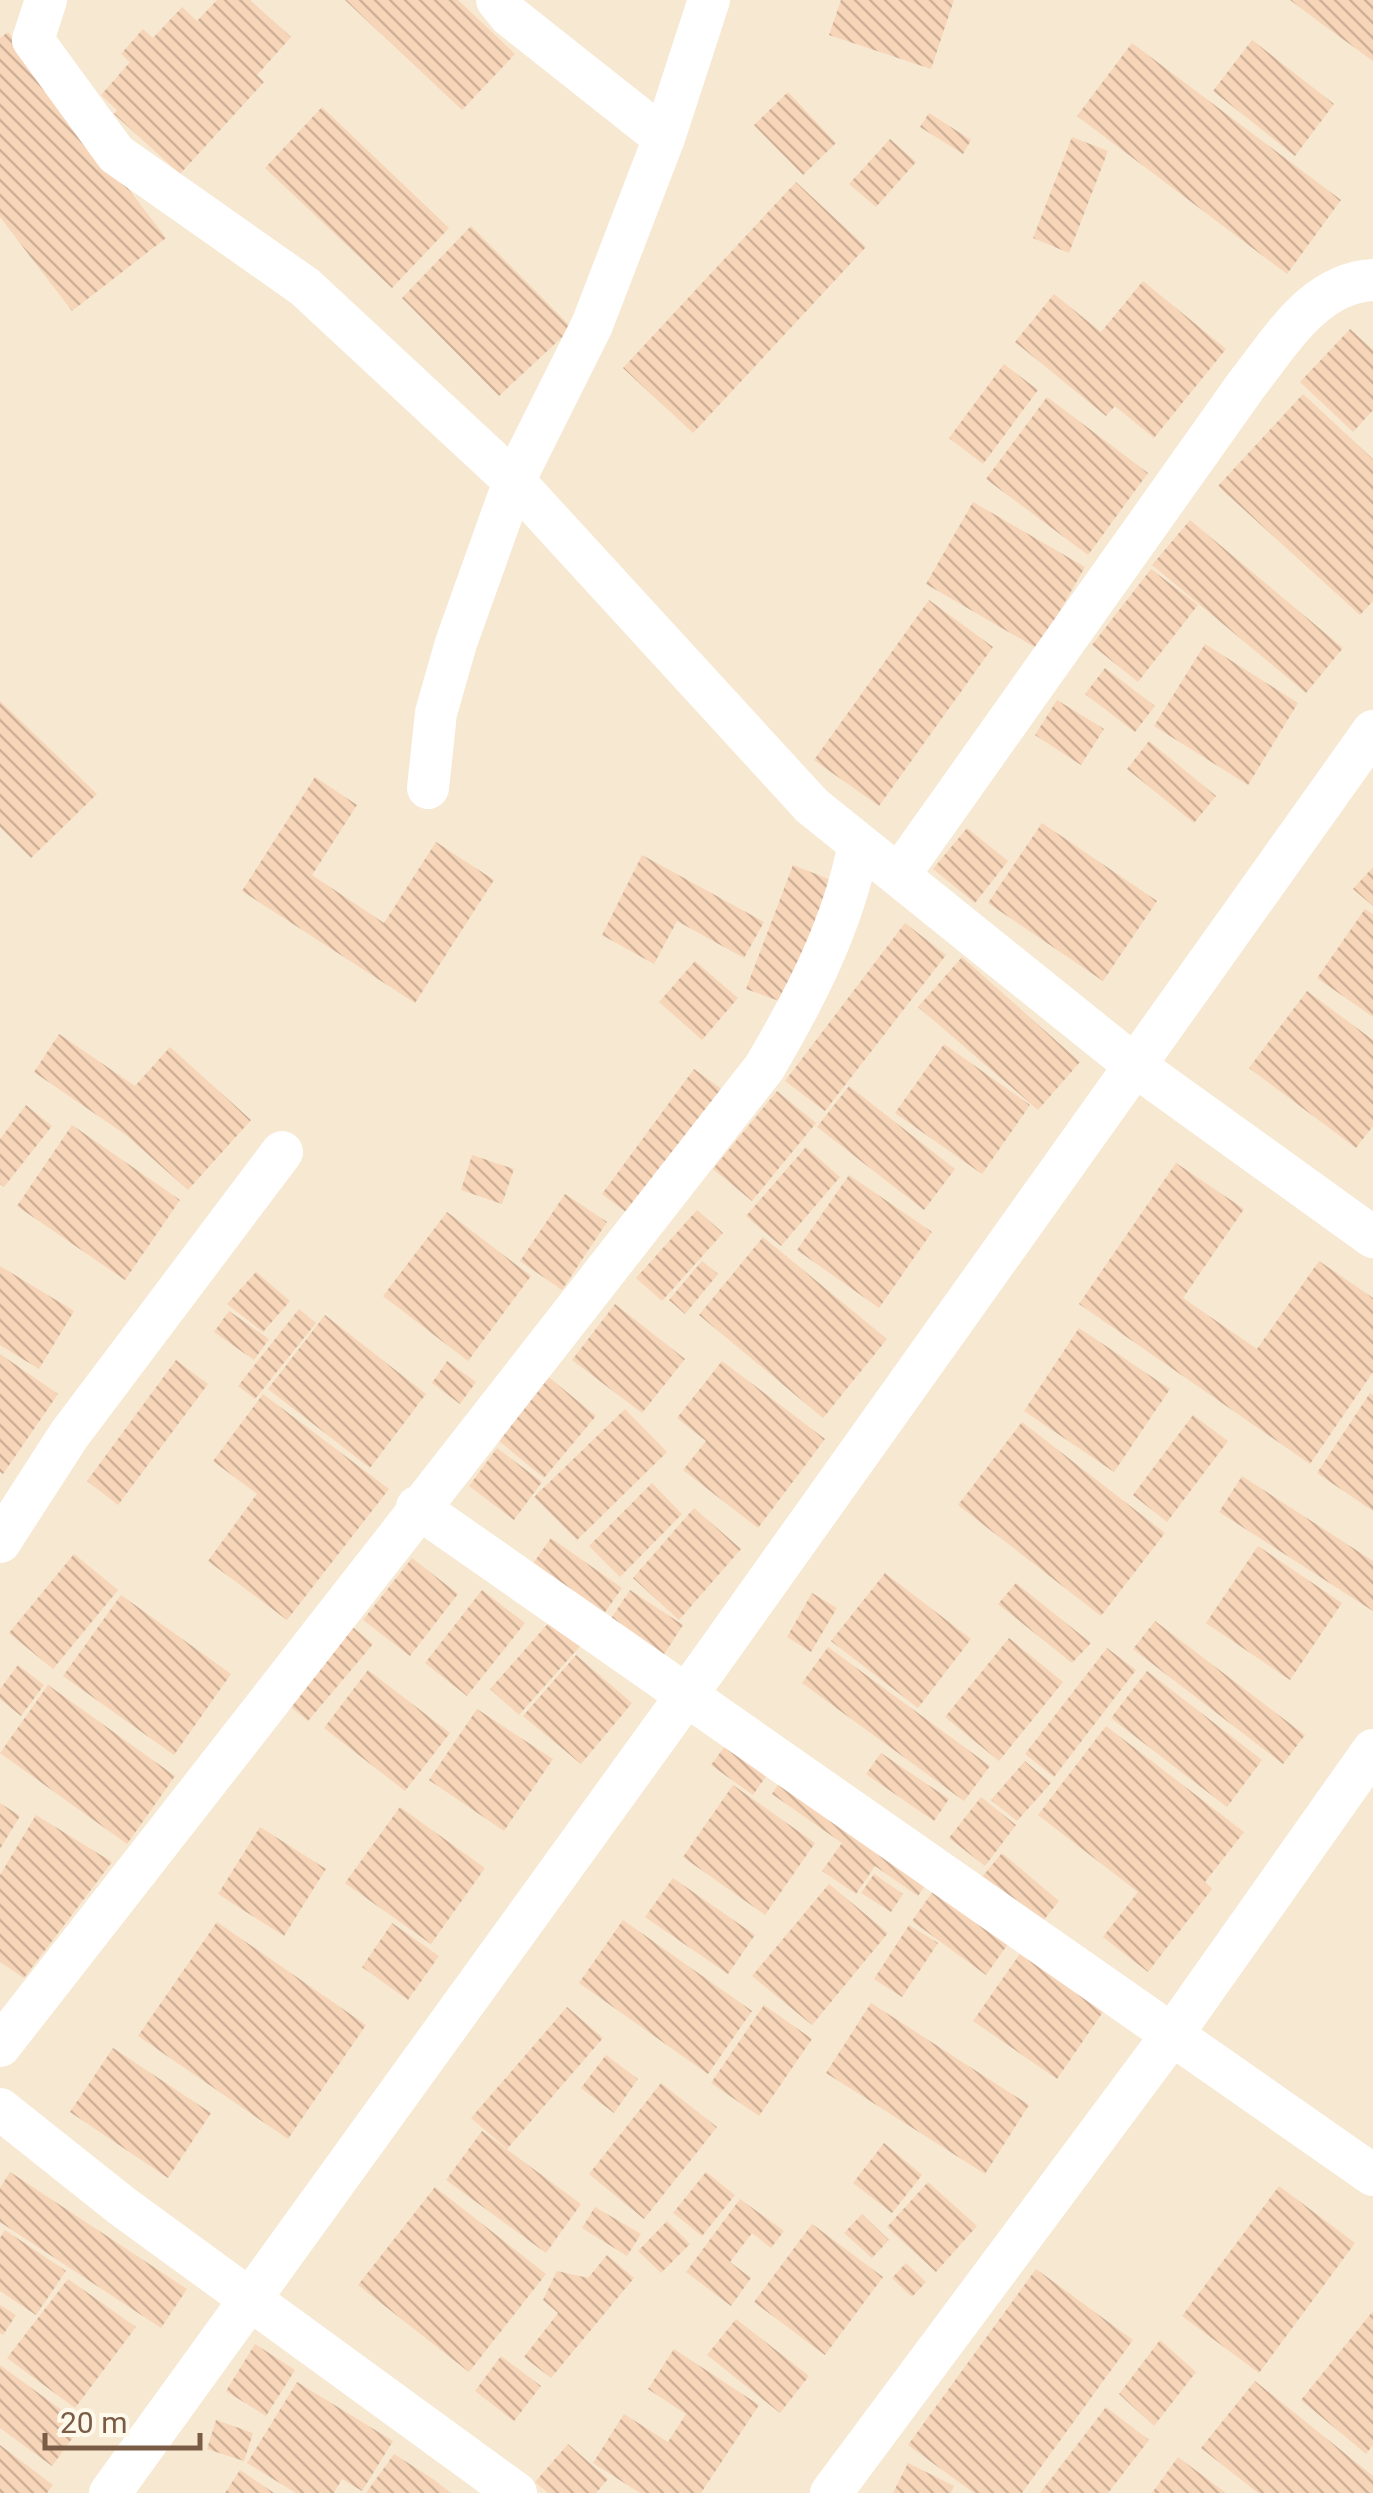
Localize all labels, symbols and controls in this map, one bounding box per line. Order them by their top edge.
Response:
scale bar [45,2388,200,2450]
text: 20 m [60,2405,127,2440]

